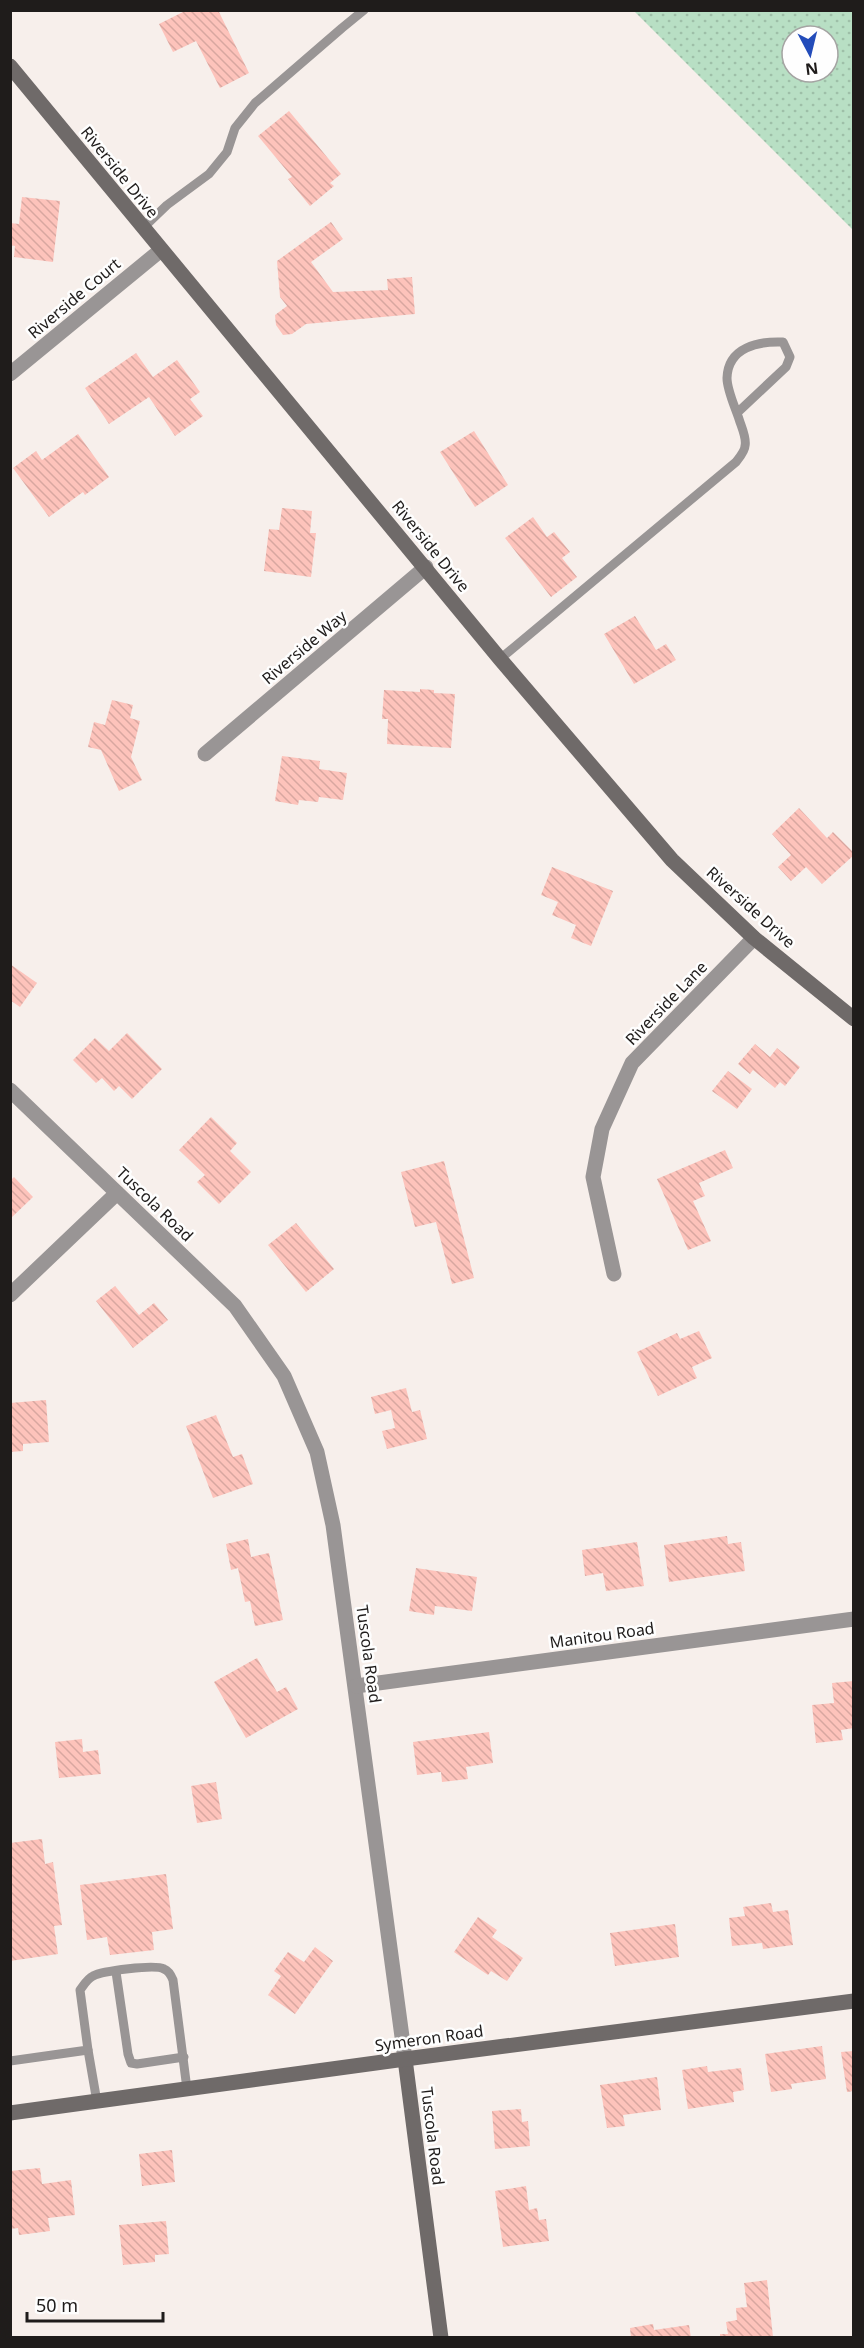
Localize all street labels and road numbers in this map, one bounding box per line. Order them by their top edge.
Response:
street label: Riverside Drive [76,121,164,223]
street label: Riverside Court [23,253,125,343]
street label: Riverside Drive [387,495,475,597]
street label: Riverside Way [257,604,352,689]
street label: Riverside Drive [702,861,800,953]
street label: Riverside Lane [620,956,712,1050]
street label: Tuscola Road [112,1162,198,1246]
street label: Tuscola Road [351,1604,387,1704]
street label: Manitou Road [548,1617,656,1653]
street label: Symeron Road [373,2019,485,2057]
street label: Tuscola Road [416,2086,450,2186]

